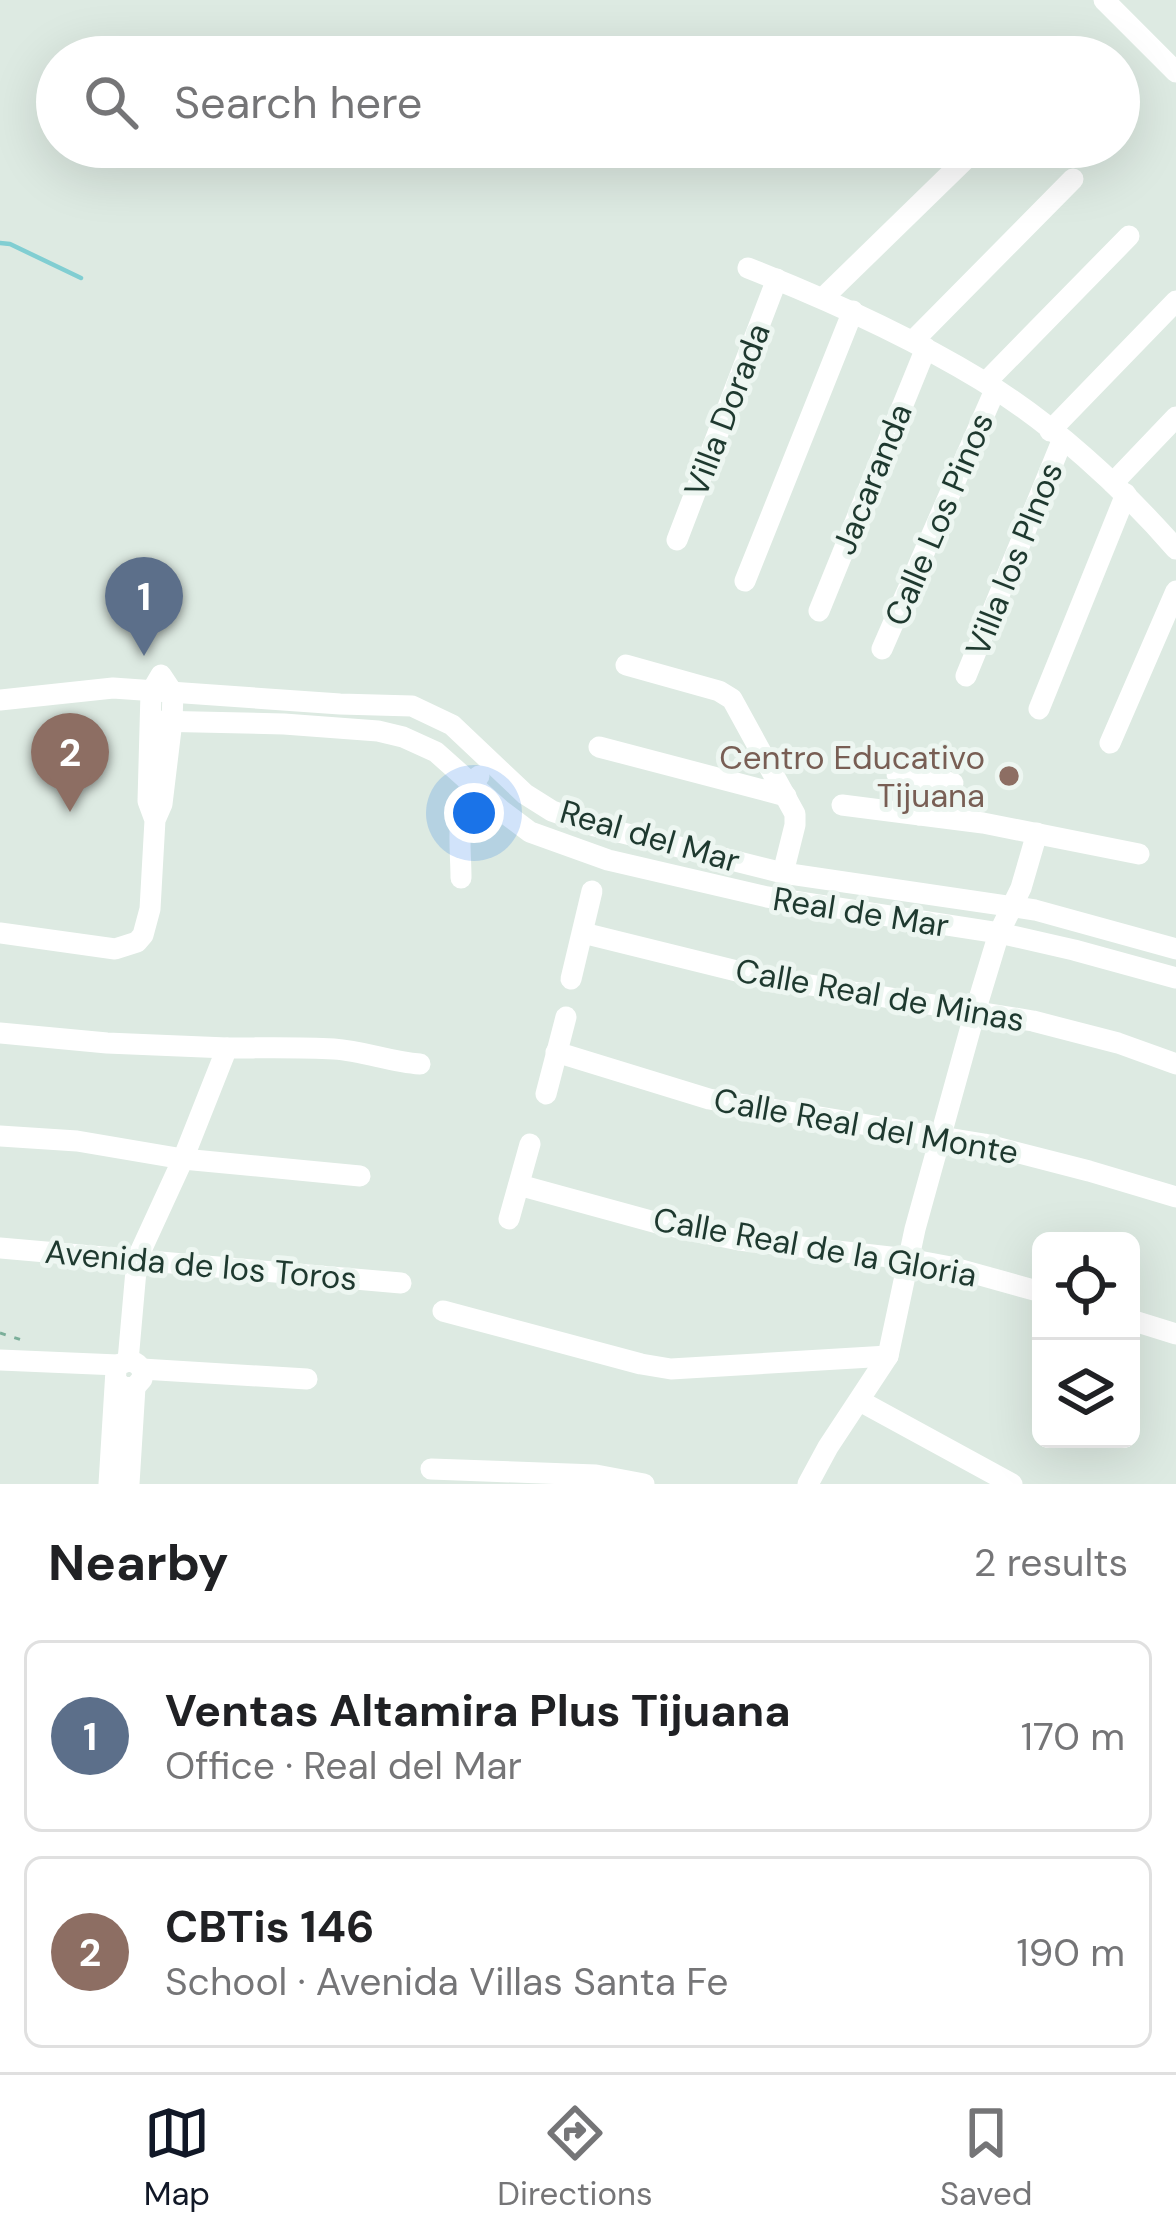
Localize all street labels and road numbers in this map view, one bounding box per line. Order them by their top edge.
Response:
street label: Villa Dorada [674,317,780,503]
street label: Jacaranda [822,397,922,561]
street label: Calle Los Pinos [875,406,1003,632]
street label: Villa los PInos [956,456,1072,662]
street label: Real del Mar [555,790,745,882]
street label: Real de Mar [770,877,952,947]
street label: Calle Real de Minas [732,948,1028,1042]
street label: Calle Real del Monte [710,1078,1022,1174]
street label: Calle Real de la Gloria [650,1197,980,1297]
street label: Avenida de los Toros [43,1230,359,1300]

